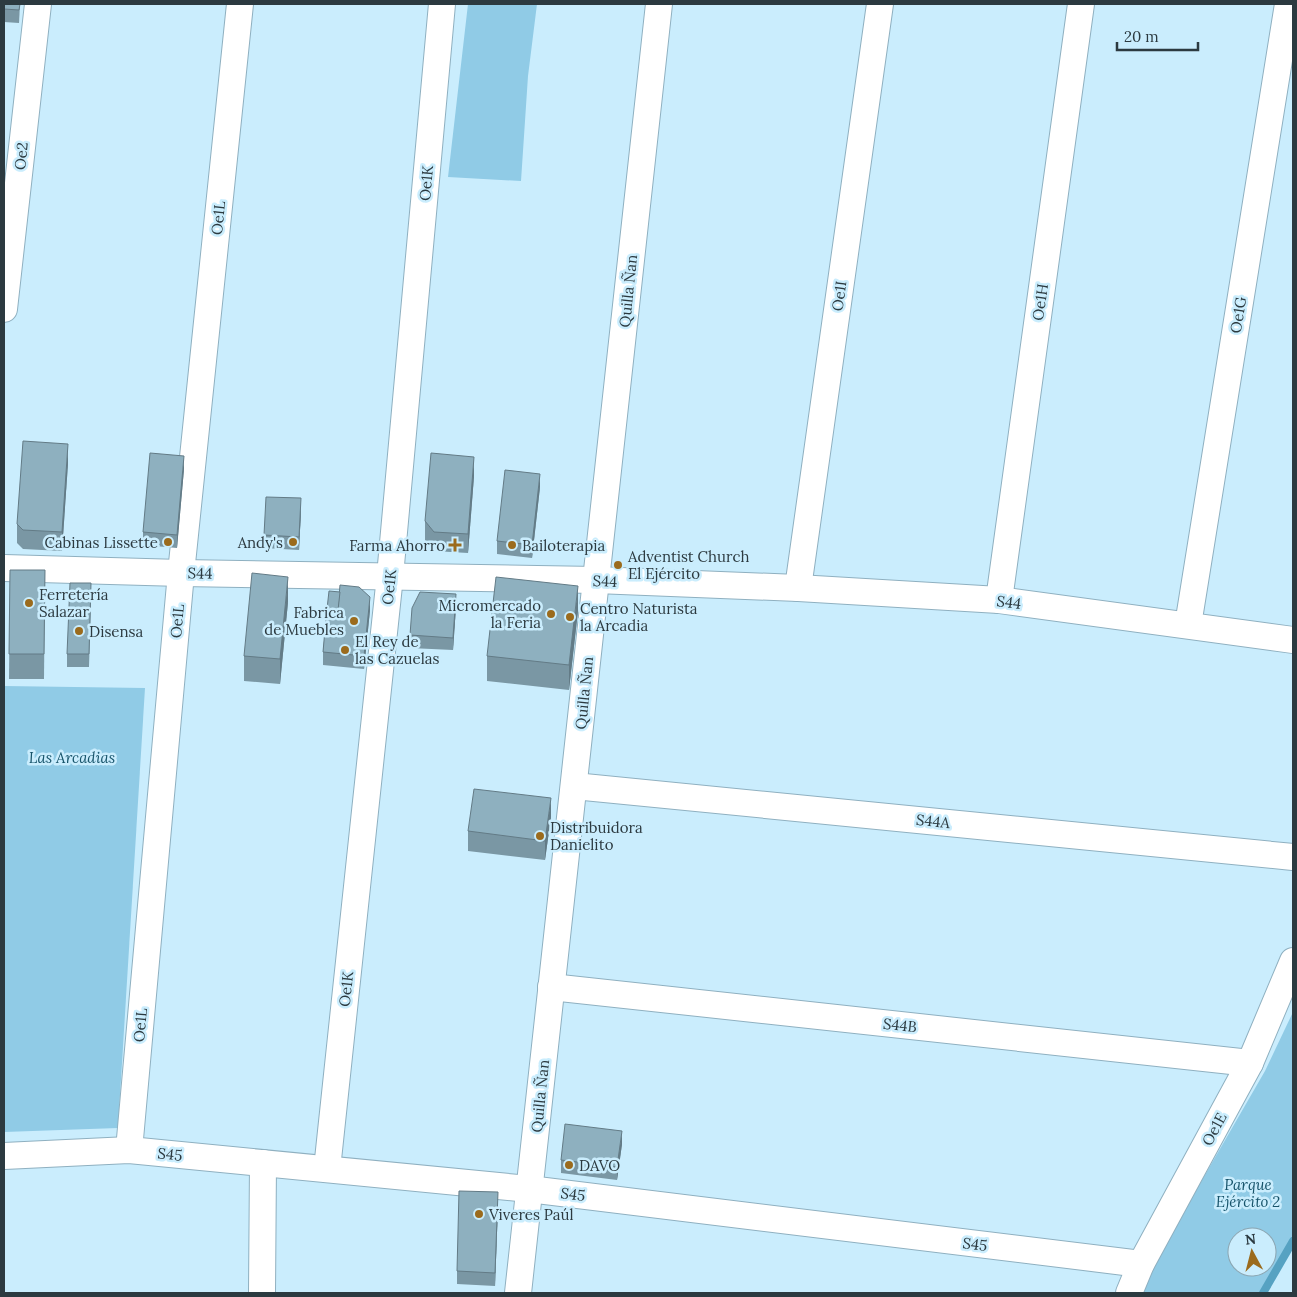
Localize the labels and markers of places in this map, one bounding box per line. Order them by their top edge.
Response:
place label: Cabinas Lissette [44,533,158,552]
place label: Andy's [237,533,283,552]
marker: Cabinas Lissette [162,536,174,548]
marker: Andy's [287,536,299,548]
place label: Farma Ahorro [349,536,445,555]
place label: Bailoterapia [522,536,605,555]
marker: Farma Ahorro [449,539,461,551]
marker: Bailoterapia [506,539,518,551]
place label: Adventist Church El Ejército [627,547,749,583]
marker: Adventist Church El Ejército [612,559,624,571]
place label: Ferretería Salazar [39,585,109,621]
place label: Micromercado la Feria [439,596,541,632]
marker: Ferretería Salazar [23,597,35,609]
place label: Centro Naturista la Arcadia [580,599,698,635]
place label: Fabrica de Muebles [264,603,344,639]
marker: Micromercado la Feria [545,608,557,620]
marker: Centro Naturista la Arcadia [564,611,576,623]
marker: Fabrica de Muebles [348,615,360,627]
place label: Disensa [89,622,144,641]
marker: Disensa [73,625,85,637]
place label: El Rey de las Cazuelas [355,632,440,668]
marker: El Rey de las Cazuelas [339,644,351,656]
place label: Distribuidora Danielito [550,818,643,854]
marker: Distribuidora Danielito [534,830,546,842]
place label: DAVO [579,1156,620,1175]
marker: DAVO [563,1159,575,1171]
place label: Viveres Paúl [488,1205,574,1224]
marker: Viveres Paúl [473,1208,485,1220]

